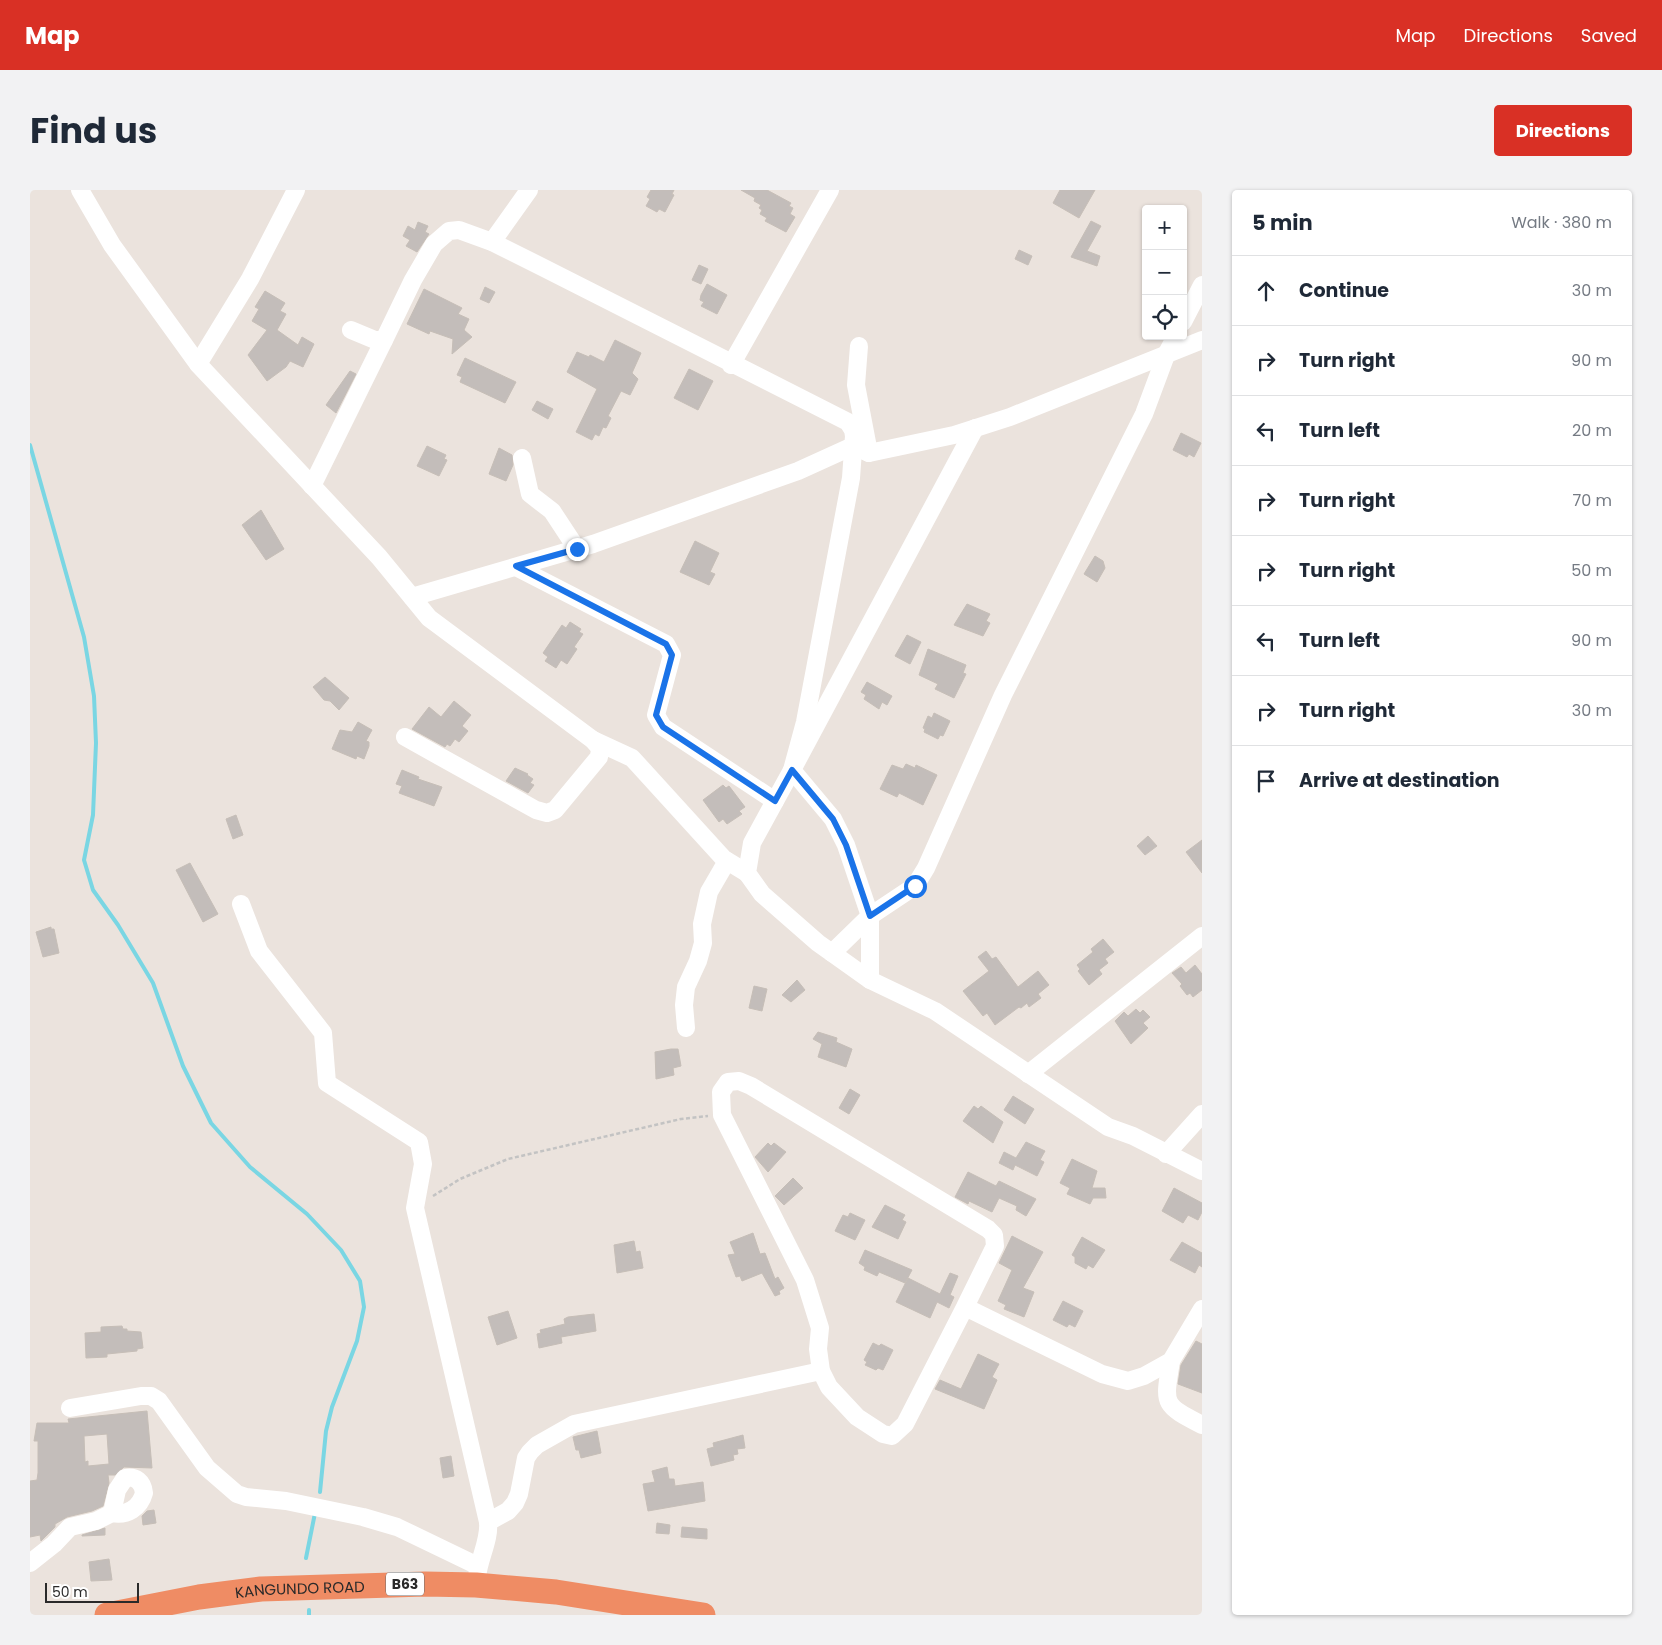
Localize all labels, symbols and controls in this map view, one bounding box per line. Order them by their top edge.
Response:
text: Map [25,19,80,52]
text: Map [1396,23,1435,48]
text: Directions [1463,23,1553,48]
text: Saved [1581,23,1637,48]
button: Directions [1494,105,1632,156]
text: Find us [30,106,157,155]
map controls [1142,205,1187,340]
button: + [1142,205,1187,250]
text: 5 min [1252,208,1313,237]
text: Walk · 380 m [1511,211,1612,234]
button: − [1142,250,1187,295]
icon: ahead [1252,277,1280,305]
text: Continue [1299,277,1389,304]
text: 30 m [1572,279,1612,302]
button: locate [1142,295,1187,340]
icon: right [1252,347,1280,375]
text: Turn right [1299,347,1395,374]
text: 90 m [1571,349,1612,372]
icon: left [1252,417,1280,445]
text: Turn left [1299,417,1380,444]
text: 20 m [1572,419,1612,442]
icon: right [1252,487,1280,515]
text: Turn right [1299,487,1395,514]
text: 70 m [1572,489,1612,512]
route end [566,538,589,561]
icon: right [1252,557,1280,585]
text: Turn right [1299,557,1395,584]
text: 50 m [1571,559,1612,582]
icon: left [1252,627,1280,655]
text: Turn left [1299,627,1380,654]
text: 90 m [1571,629,1612,652]
icon: right [1252,697,1280,725]
text: Turn right [1299,697,1395,724]
text: 30 m [1572,699,1612,722]
icon: arrive [1252,767,1280,795]
text: Arrive at destination [1299,767,1500,794]
route start [904,875,927,898]
road number: B63 [386,1572,424,1596]
street label: KANGUNDO ROAD [234,1575,365,1603]
scale bar [45,1580,139,1603]
text: 50 m [52,1582,88,1602]

